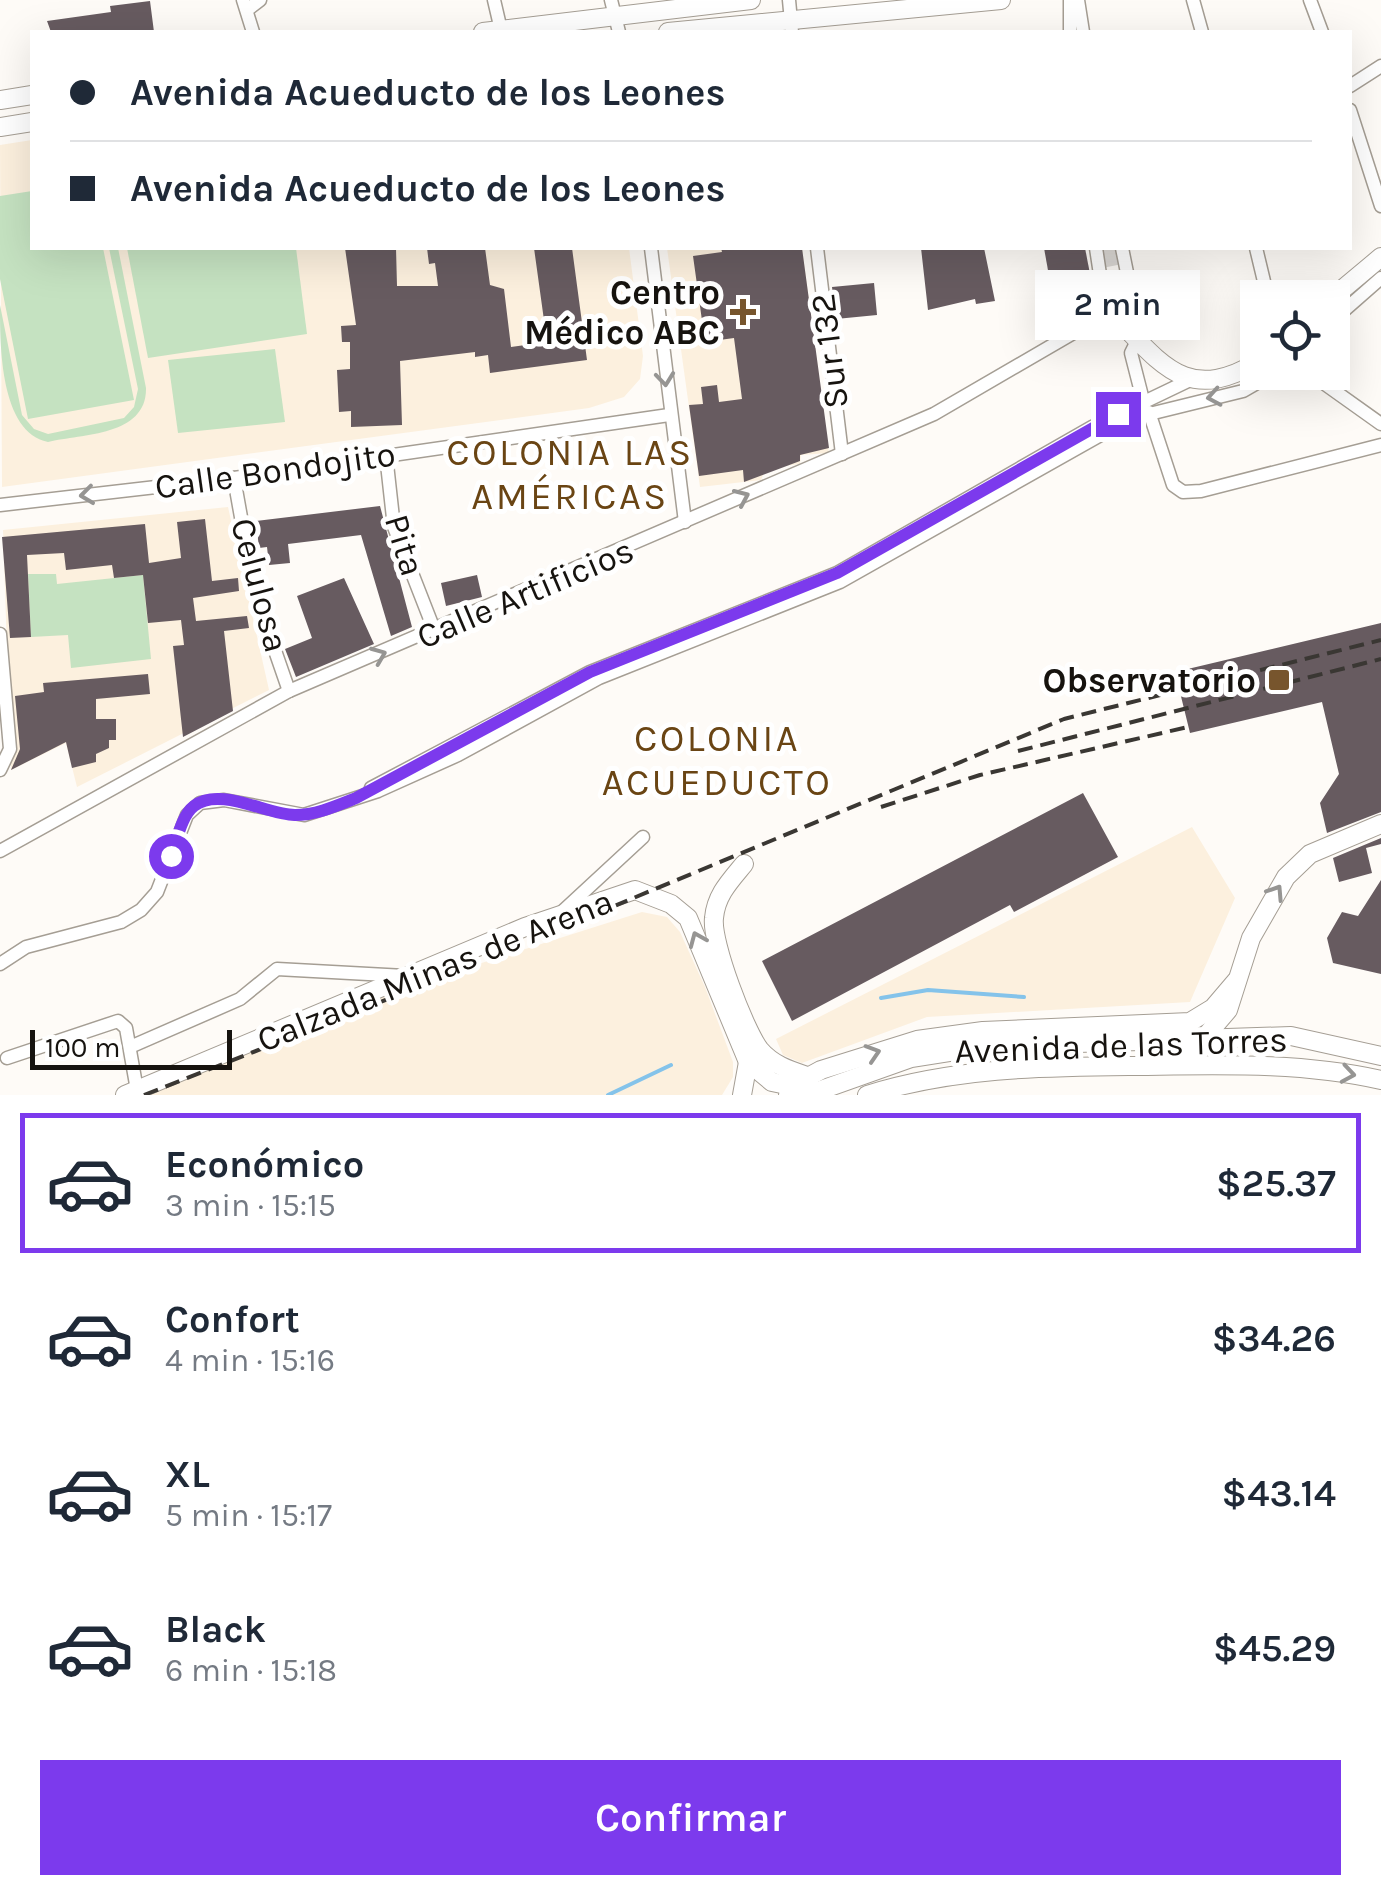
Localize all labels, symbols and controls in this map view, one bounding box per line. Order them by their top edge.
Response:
text: Avenida Acueducto de los Leones [130,70,726,115]
text: Avenida Acueducto de los Leones [130,166,726,211]
callout: 2 min [1036,269,1200,339]
place label: Centro Médico ABC [524,272,720,353]
map controls [1240,280,1350,390]
button: locate [1240,280,1350,390]
text: 2 min [1074,286,1161,323]
street label: Sur 132 [802,291,857,411]
marker: Centro Médico ABC [730,299,756,325]
one-way arrow [654,372,675,388]
one-way arrow [1206,386,1223,407]
route end [1096,392,1141,437]
district label: COLONIA LAS AMÉRICAS [446,430,694,519]
street label: Calle Bondojito [152,433,398,508]
one-way arrow [78,484,94,505]
one-way arrow [732,489,750,509]
street label: Pita [376,509,433,581]
street label: Celulosa [222,514,297,657]
street label: Calle Artificios [411,529,640,658]
one-way arrow [370,646,387,666]
place label: Observatorio [1043,660,1256,701]
marker: Observatorio [1266,667,1292,693]
district label: COLONIA ACUEDUCTO [602,716,832,805]
route start [149,834,194,879]
street label: Calzada Minas de Arena [251,880,619,1061]
one-way arrow [1263,885,1282,903]
one-way arrow [689,931,709,949]
street label: Avenida de las Torres [954,1019,1288,1072]
scale bar [30,1025,232,1070]
text: 100 m [45,1031,120,1064]
one-way arrow [864,1044,881,1064]
one-way arrow [1340,1062,1357,1083]
icon: car [45,1138,135,1228]
text: Económico [165,1142,364,1187]
text: $25.37 [1216,1161,1336,1206]
text: 3 min · 15:15 [165,1187,336,1224]
icon: car [45,1293,135,1383]
text: Confort [165,1297,300,1342]
text: $34.26 [1212,1316,1336,1361]
text: 4 min · 15:16 [165,1342,335,1379]
icon: car [45,1448,135,1538]
text: XL [165,1452,210,1497]
text: $43.14 [1222,1471,1336,1516]
text: 5 min · 15:17 [165,1497,332,1534]
icon: car [45,1603,135,1693]
text: Black [165,1607,266,1652]
text: $45.29 [1213,1626,1336,1671]
text: 6 min · 15:18 [165,1652,337,1689]
button: Confirmar [40,1760,1341,1875]

